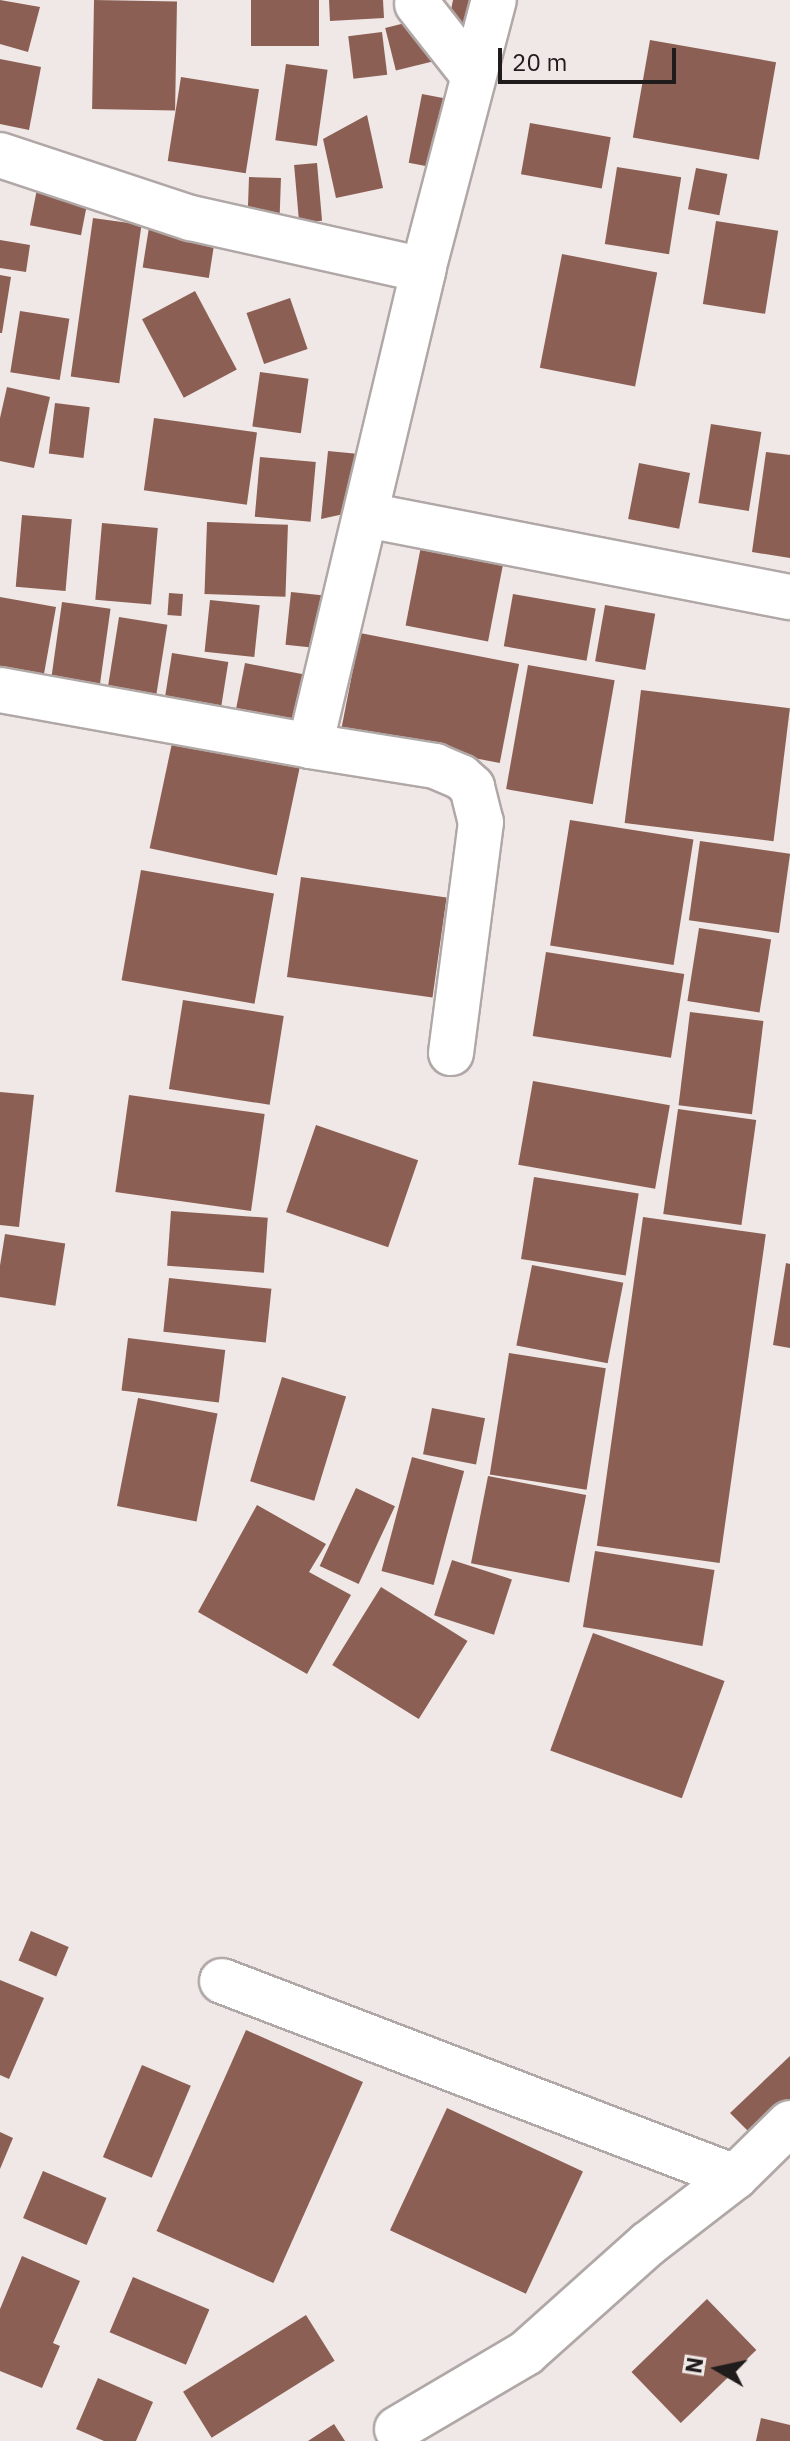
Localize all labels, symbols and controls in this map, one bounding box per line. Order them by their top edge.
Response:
scale bar [502,32,680,82]
text: 20 m [512,46,567,78]
north arrow [678,2329,758,2409]
text: N [678,2355,709,2375]

